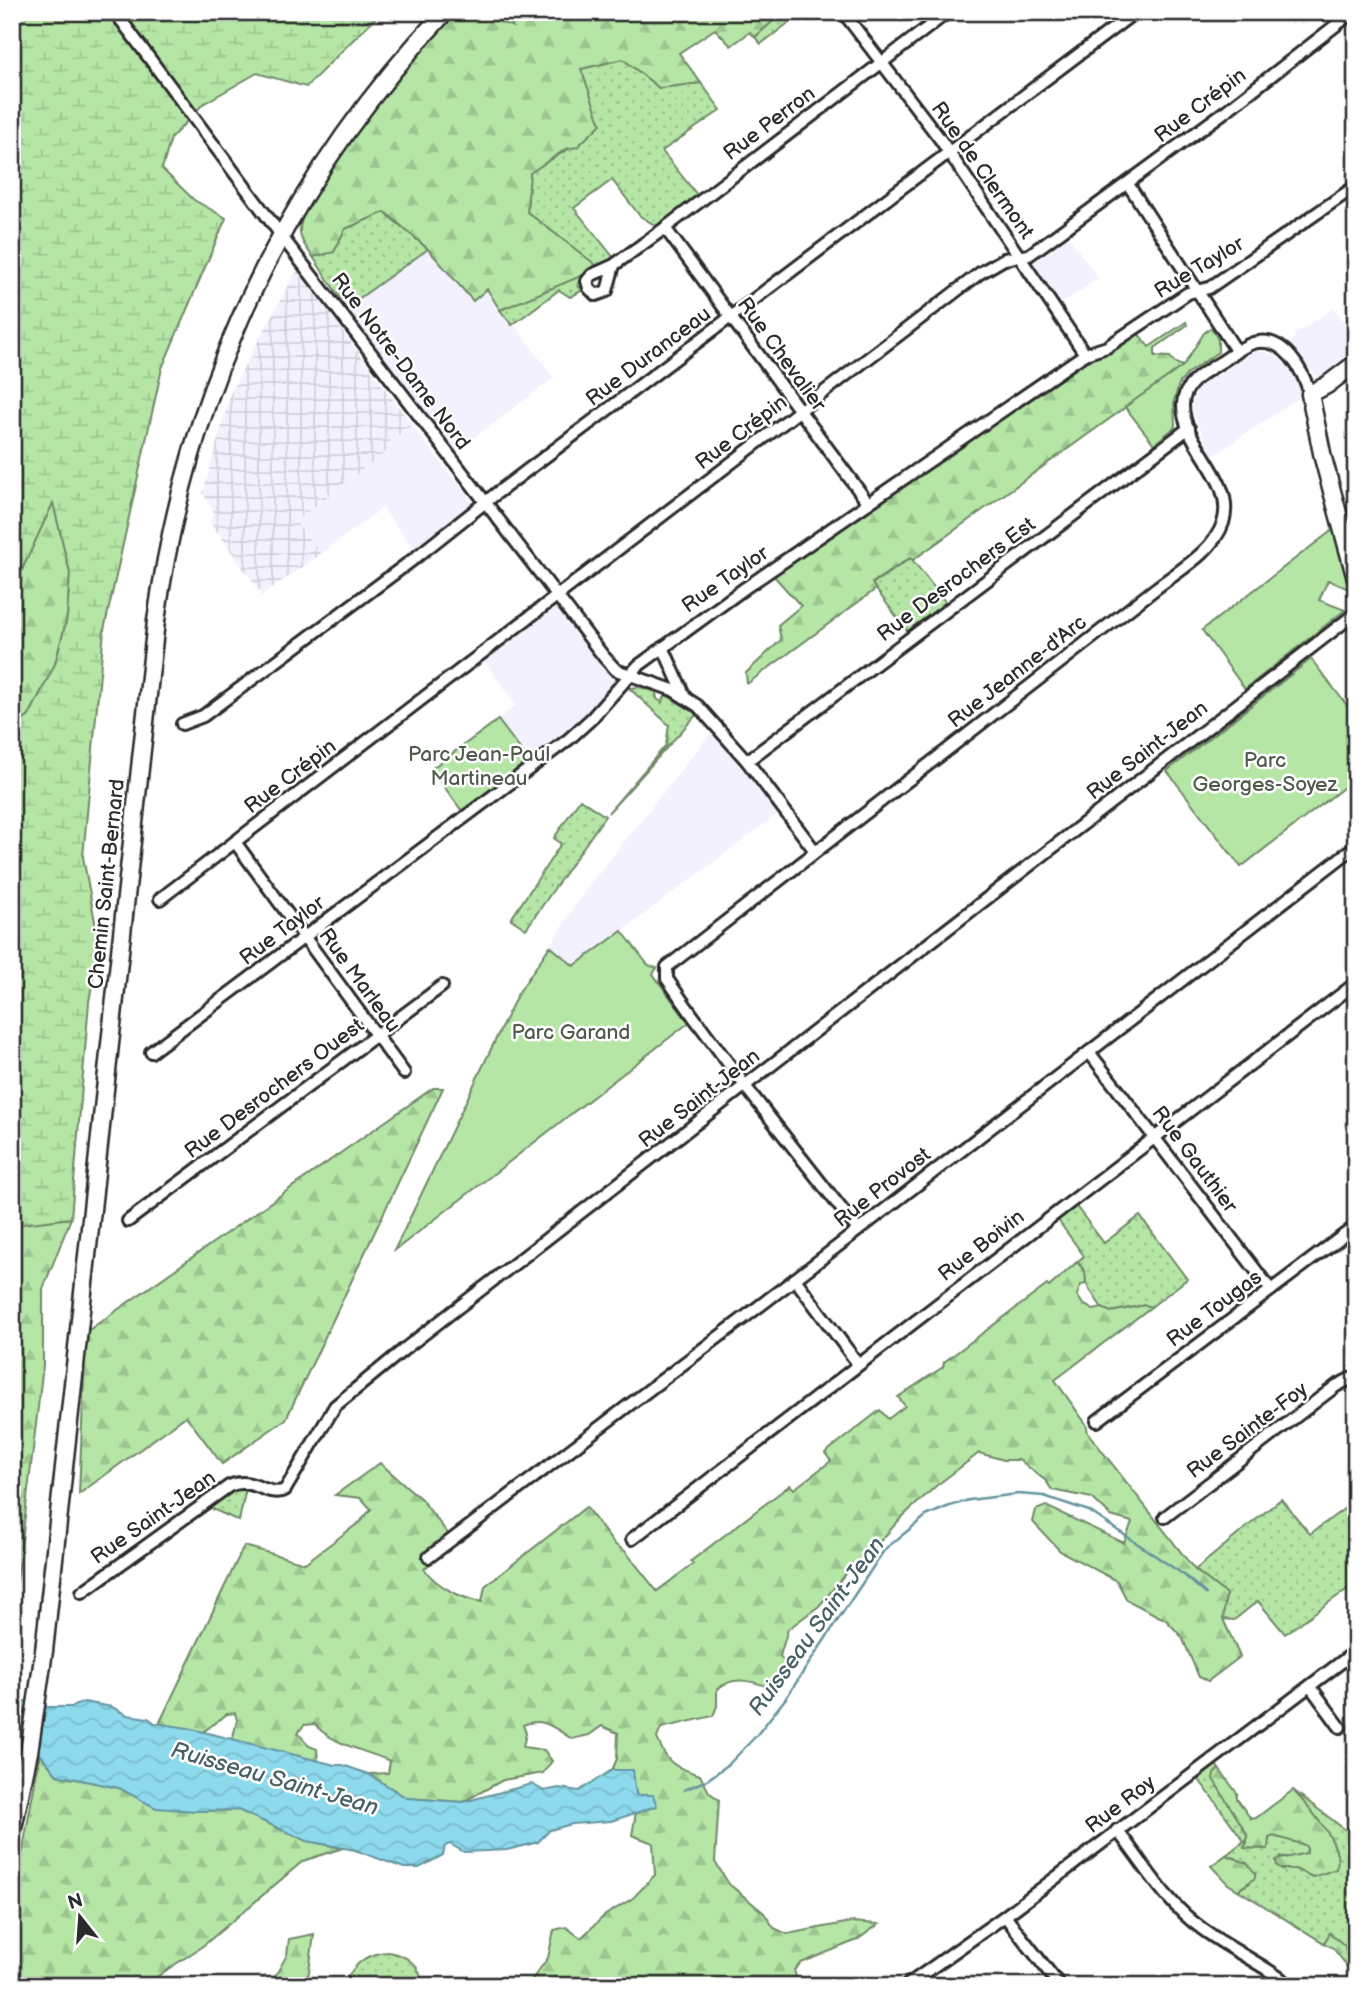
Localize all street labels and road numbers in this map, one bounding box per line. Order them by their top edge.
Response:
street label: Rue Crépin [1149,63,1251,148]
street label: Rue Perron [719,81,820,166]
street label: Rue de Clermont [926,97,1040,244]
street label: Rue Taylor [1150,231,1249,304]
street label: Rue Notre-Dame Nord [326,268,475,455]
street label: Rue Chevalier [732,292,832,417]
street label: Rue Duranceau [581,301,716,411]
street label: Rue Crépin [690,390,792,475]
street label: Rue Desrochers Est [872,512,1041,647]
street label: Rue Taylor [677,540,774,618]
street label: Rue Jeanne-d'Arc [943,610,1092,733]
street label: Rue Saint-Jean [1082,695,1213,805]
street label: Rue Crépin [239,734,341,819]
street label: Chemin Saint-Bernard [83,778,130,990]
street label: Rue Taylor [235,890,330,970]
street label: Rue Marleau [313,923,406,1037]
street label: Rue Desrochers Ouest [180,1013,369,1164]
street label: Rue Saint-Jean [634,1043,765,1153]
street label: Rue Gauthier [1146,1101,1243,1218]
street label: Rue Provost [829,1142,936,1233]
street label: Rue Boivin [933,1204,1029,1287]
street label: Rue Tougas [1162,1265,1267,1352]
street label: Rue Sainte-Foy [1182,1377,1313,1484]
street label: Rue Saint-Jean [86,1465,220,1570]
street label: Rue Roy [1080,1770,1160,1839]

